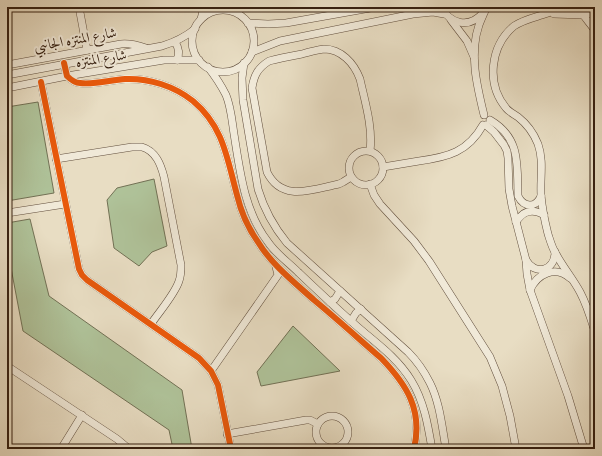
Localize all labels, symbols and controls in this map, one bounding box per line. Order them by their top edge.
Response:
street label: شارع المنتزه الجانبي [32,23,118,59]
street label: شارع المنتزه [74,45,128,74]

